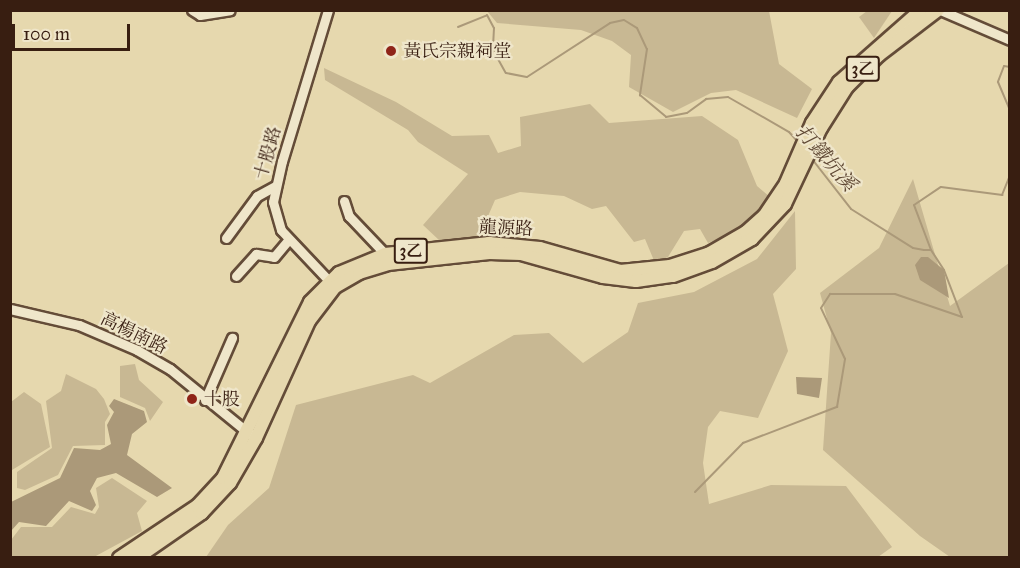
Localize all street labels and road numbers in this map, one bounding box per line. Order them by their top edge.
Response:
road number: 3乙 [845,56,881,82]
street label: 十股路 [250,124,286,182]
street label: 龍源路 [478,216,534,240]
road number: 3乙 [393,238,429,264]
street label: 高楊南路 [97,308,171,358]

